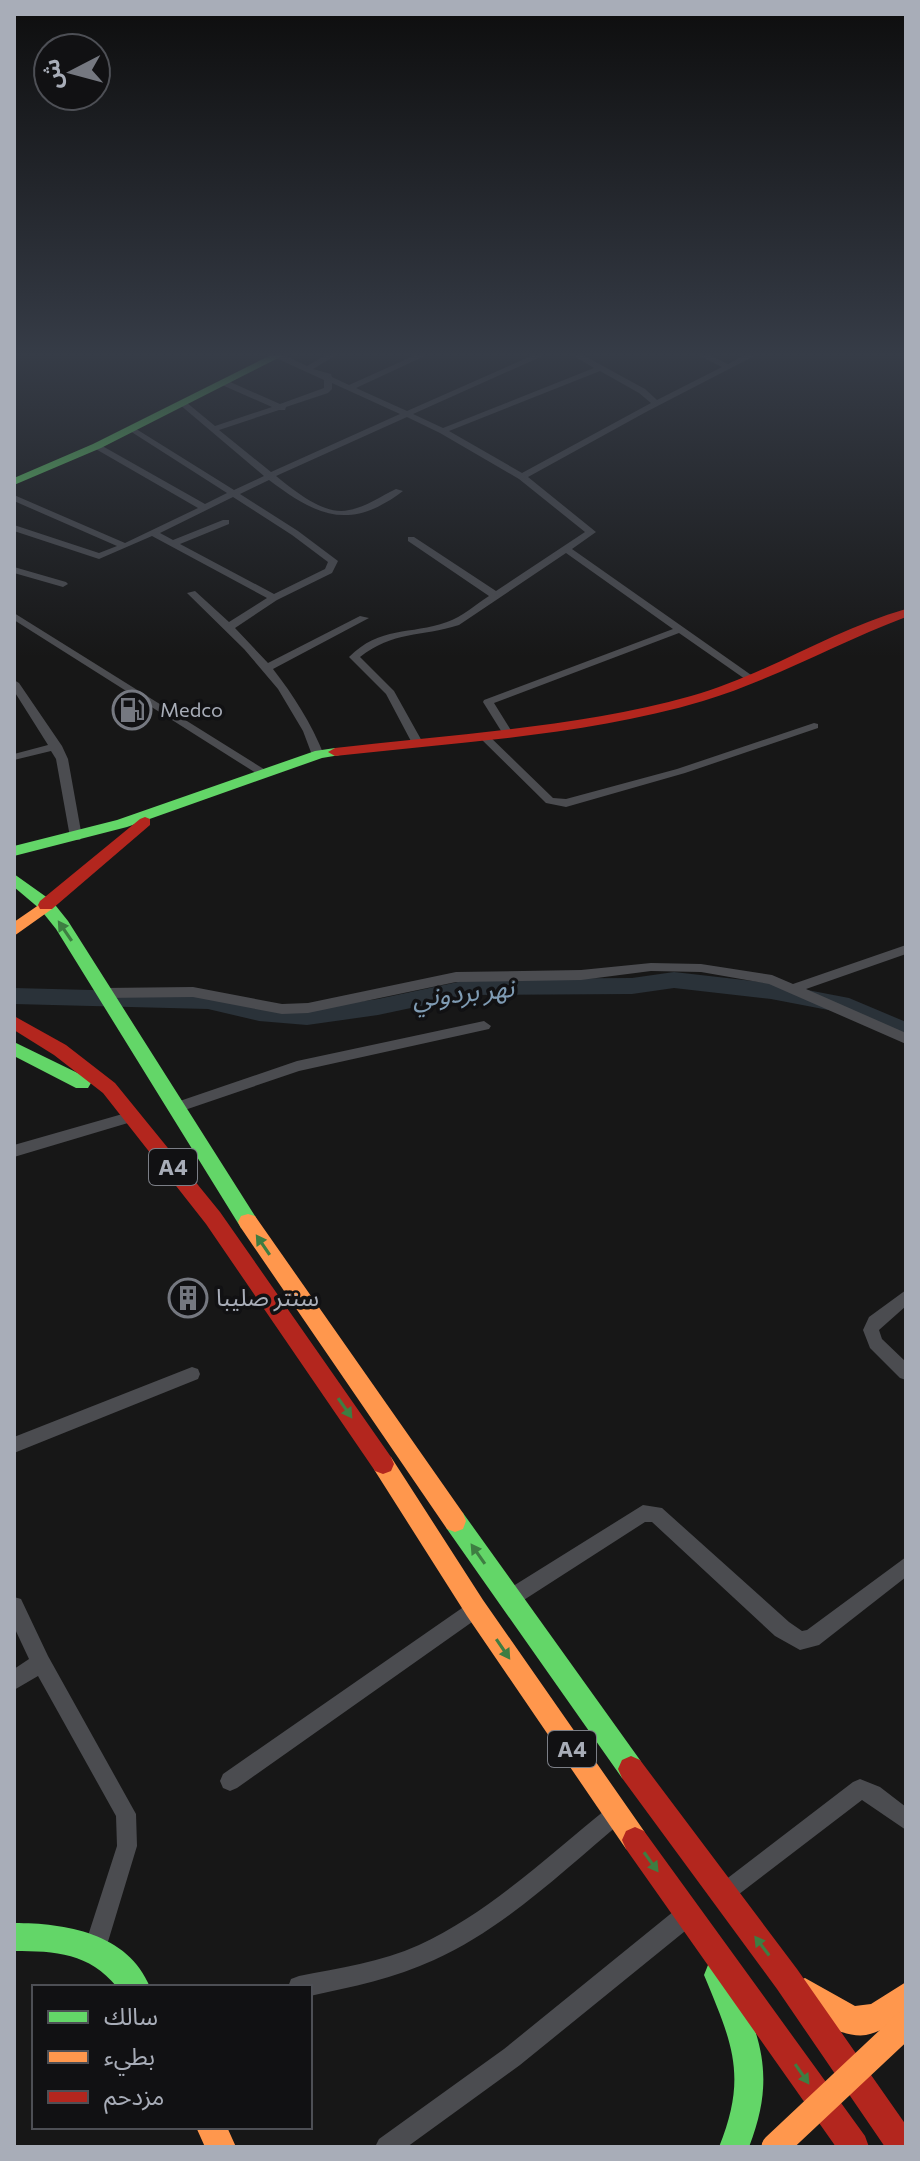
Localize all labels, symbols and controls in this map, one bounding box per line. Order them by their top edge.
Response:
north arrow [32,32,112,112]
text: ش [37,58,67,91]
fuel station icon: Medco [111,689,153,731]
place label: Medco [160,697,223,721]
one-way arrow [58,920,73,941]
water label: نهر بردوني [410,971,518,1018]
road number: A4 [149,1149,197,1185]
one-way arrow [256,1234,271,1255]
building icon: سنتر صليبا [167,1277,209,1319]
place label: سنتر صليبا [216,1282,319,1312]
one-way arrow [336,1398,352,1419]
one-way arrow [471,1543,486,1564]
one-way arrow [495,1638,510,1659]
road number: A4 [548,1731,596,1767]
one-way arrow [643,1852,659,1873]
one-way arrow [754,1935,770,1956]
legend [32,1985,312,2129]
text: سالك [104,2001,158,2030]
text: بطيء [104,2041,155,2076]
one-way arrow [794,2063,810,2084]
text: مزدحم [104,2081,164,2114]

